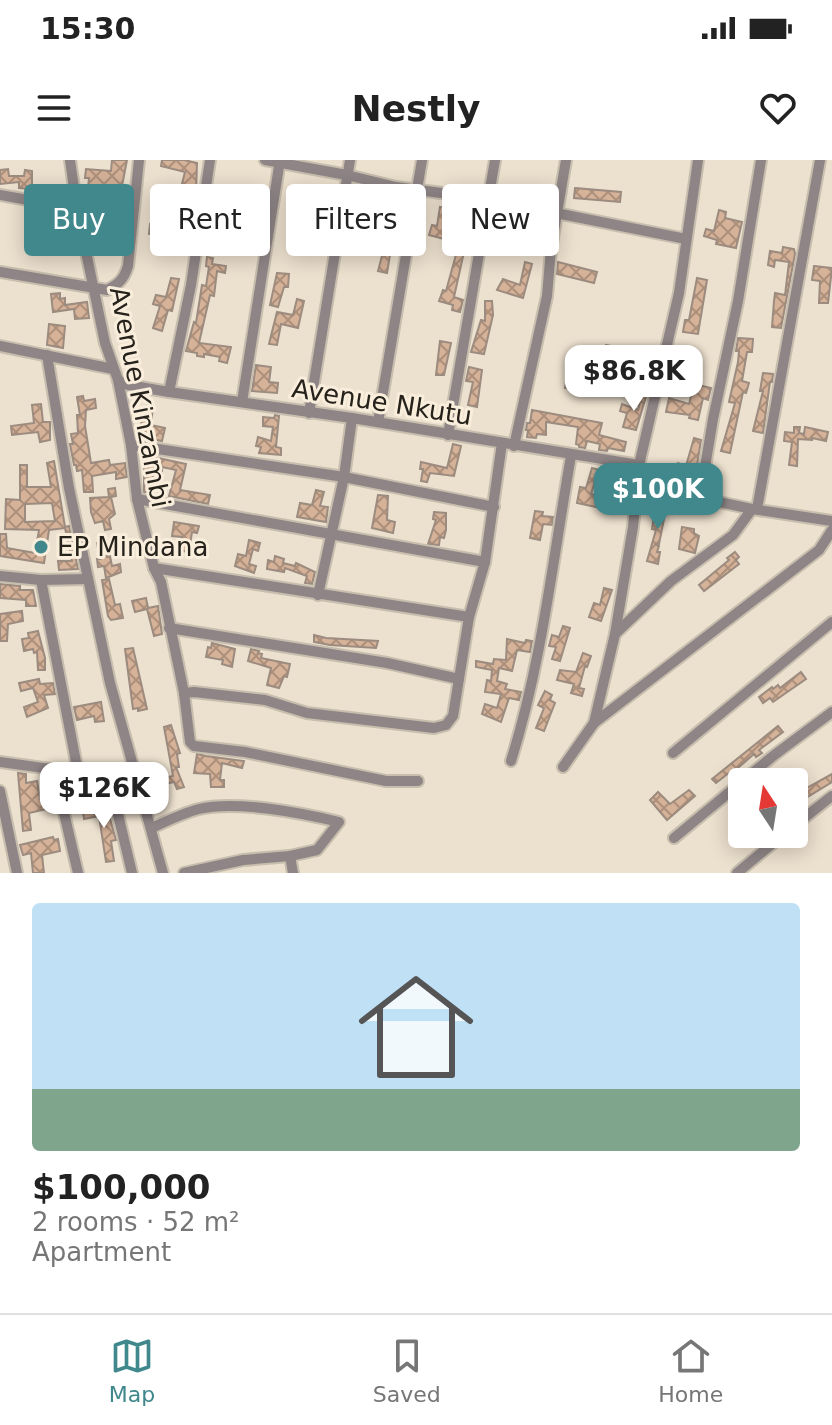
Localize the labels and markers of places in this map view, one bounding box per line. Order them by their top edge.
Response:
pin: $86.8K [569,345,699,413]
pin: $100K [602,463,714,531]
place label: EP Mindana [57,532,208,562]
marker: EP Mindana [32,538,50,556]
pin: $126K [48,762,160,830]

